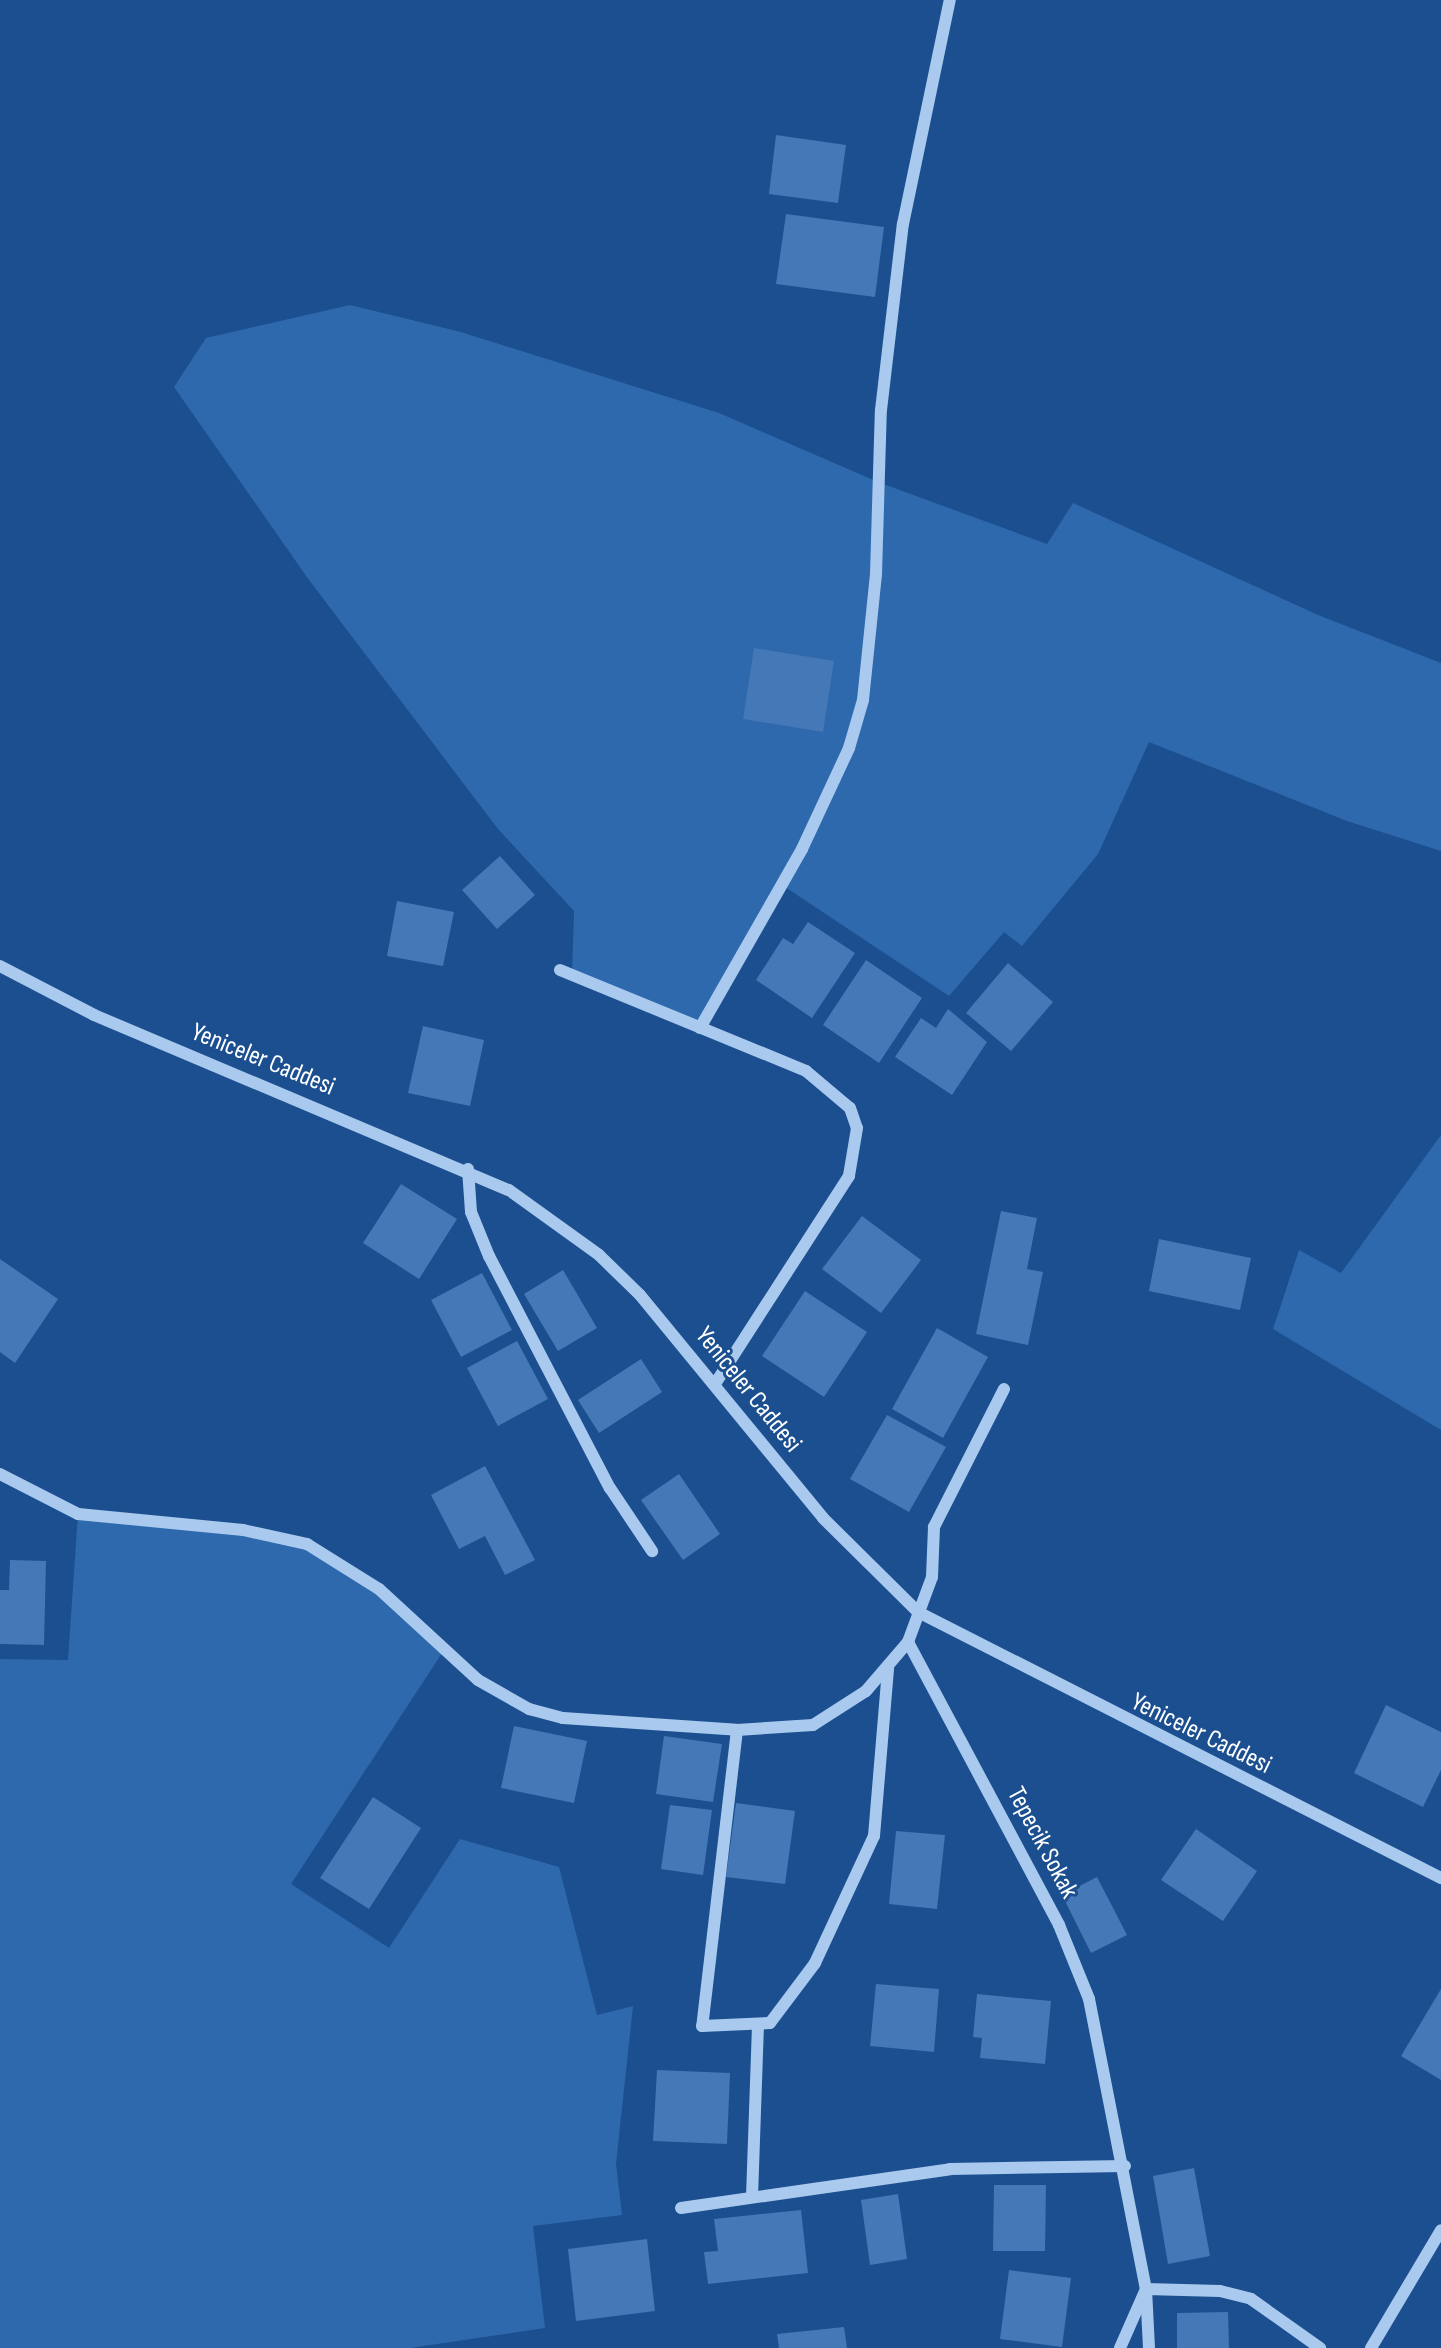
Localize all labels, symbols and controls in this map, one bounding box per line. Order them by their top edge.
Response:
street label: Yeniceler Caddesi [187,1017,339,1103]
street label: Yeniceler Caddesi [688,1321,808,1459]
street label: Yeniceler Caddesi [1126,1687,1276,1781]
street label: Tepecik Sokak [1000,1782,1084,1904]

